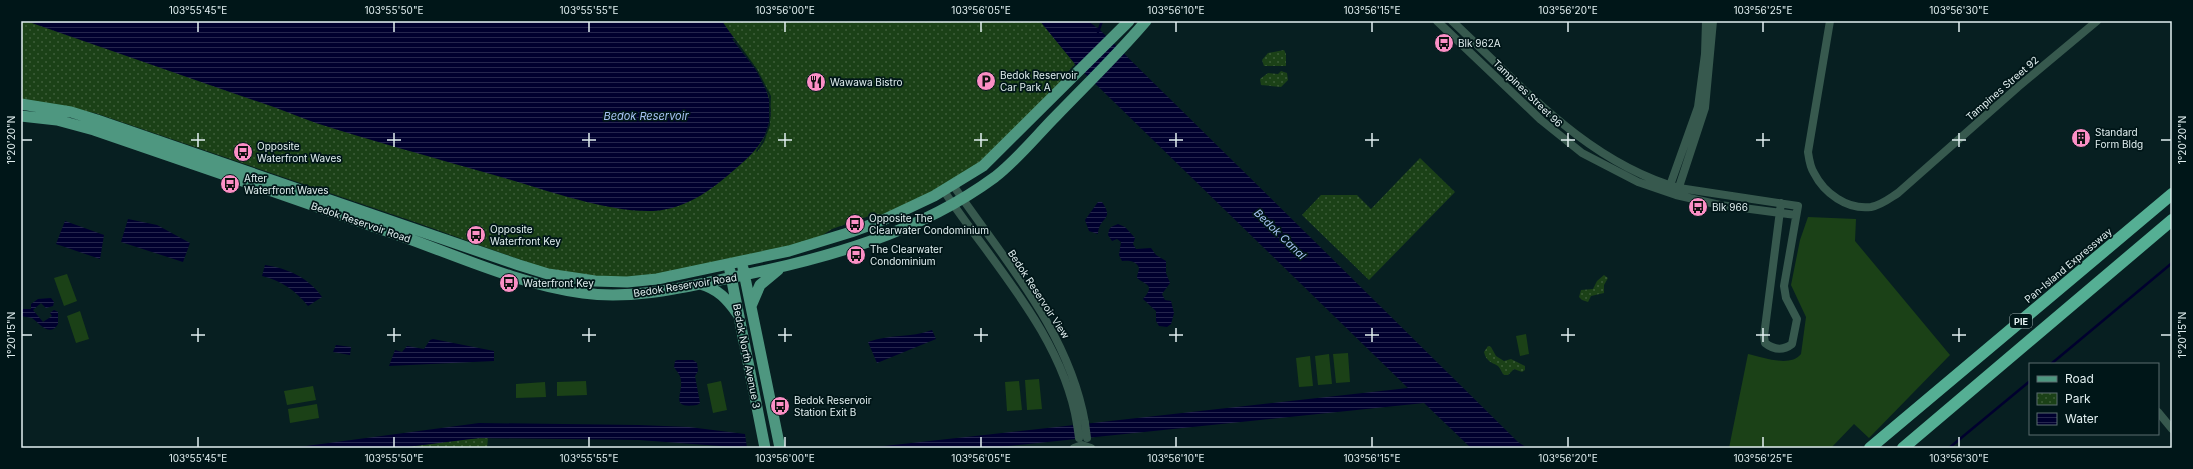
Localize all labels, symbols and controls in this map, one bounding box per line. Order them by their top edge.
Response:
text: 103°55'45"E [169,4,227,16]
text: 103°55'50"E [364,4,424,16]
text: 103°55'55"E [560,4,618,16]
text: 103°56'00"E [755,4,815,16]
text: 103°56'05"E [951,4,1011,16]
text: 103°56'10"E [1147,4,1205,16]
text: 103°56'15"E [1343,4,1401,16]
text: 103°56'20"E [1538,4,1598,16]
text: 103°56'25"E [1733,4,1793,16]
text: 103°56'30"E [1929,4,1989,16]
bus stop icon: Blk 962A [1433,32,1455,54]
place label: Blk 962A [1458,37,1501,49]
street label: Tampines Street 92 [1963,53,2041,123]
street label: Tampines Street 96 [1491,57,1565,129]
place label: Bedok Reservoir Car Park A [1000,69,1078,93]
parking icon: Bedok Reservoir Car Park A [975,70,997,92]
restaurant icon: Wawawa Bistro [805,71,827,93]
place label: Wawawa Bistro [830,76,902,88]
water label: Bedok Reservoir [603,109,689,123]
text: 1°20'20"N [5,116,17,164]
text: 1°20'20"N [2176,116,2188,164]
place label: Standard Form Bldg [2095,126,2143,150]
building icon: Standard Form Bldg [2070,127,2092,149]
place label: Opposite Waterfront Waves [257,140,342,164]
bus stop icon: Opposite Waterfront Waves [232,141,254,163]
place label: After Waterfront Waves [244,172,329,196]
bus stop icon: After Waterfront Waves [219,173,241,195]
bus stop icon: Blk 966 [1687,196,1709,218]
street label: Bedok Reservoir Road [310,199,412,245]
place label: Blk 966 [1712,201,1748,213]
water label: Bedok Canal [1251,206,1309,262]
place label: Opposite The Clearwater Condominium [869,212,989,236]
bus stop icon: Opposite The Clearwater Condominium [844,213,866,235]
place label: Opposite Waterfront Key [490,223,561,247]
bus stop icon: Opposite Waterfront Key [465,224,487,246]
street label: Pan-Island Expressway [2022,225,2114,305]
place label: The Clearwater Condominium [870,243,943,267]
bus stop icon: The Clearwater Condominium [845,244,867,266]
street label: Bedok Reservoir View [1006,247,1072,341]
street label: Bedok Reservoir Road [632,271,738,299]
bus stop icon: Waterfront Key [498,272,520,294]
place label: Waterfront Key [523,277,594,289]
street label: Bedok North Avenue 3 [731,303,763,409]
text: 1°20'15"N [5,312,17,358]
text: 1°20'15"N [2176,312,2188,358]
road number: PIE [2010,314,2032,328]
legend [2029,363,2159,435]
text: Road [2065,371,2094,386]
text: Park [2065,391,2091,406]
place label: Bedok Reservoir Station Exit B [794,394,872,418]
bus stop icon: Bedok Reservoir Station Exit B [769,395,791,417]
text: Water [2065,411,2099,426]
text: 103°55'45"E [169,452,227,464]
text: 103°55'50"E [364,452,424,464]
text: 103°55'55"E [560,452,618,464]
text: 103°56'00"E [755,452,815,464]
text: 103°56'05"E [951,452,1011,464]
text: 103°56'10"E [1147,452,1205,464]
text: 103°56'15"E [1343,452,1401,464]
text: 103°56'20"E [1538,452,1598,464]
text: 103°56'25"E [1733,452,1793,464]
text: 103°56'30"E [1929,452,1989,464]

